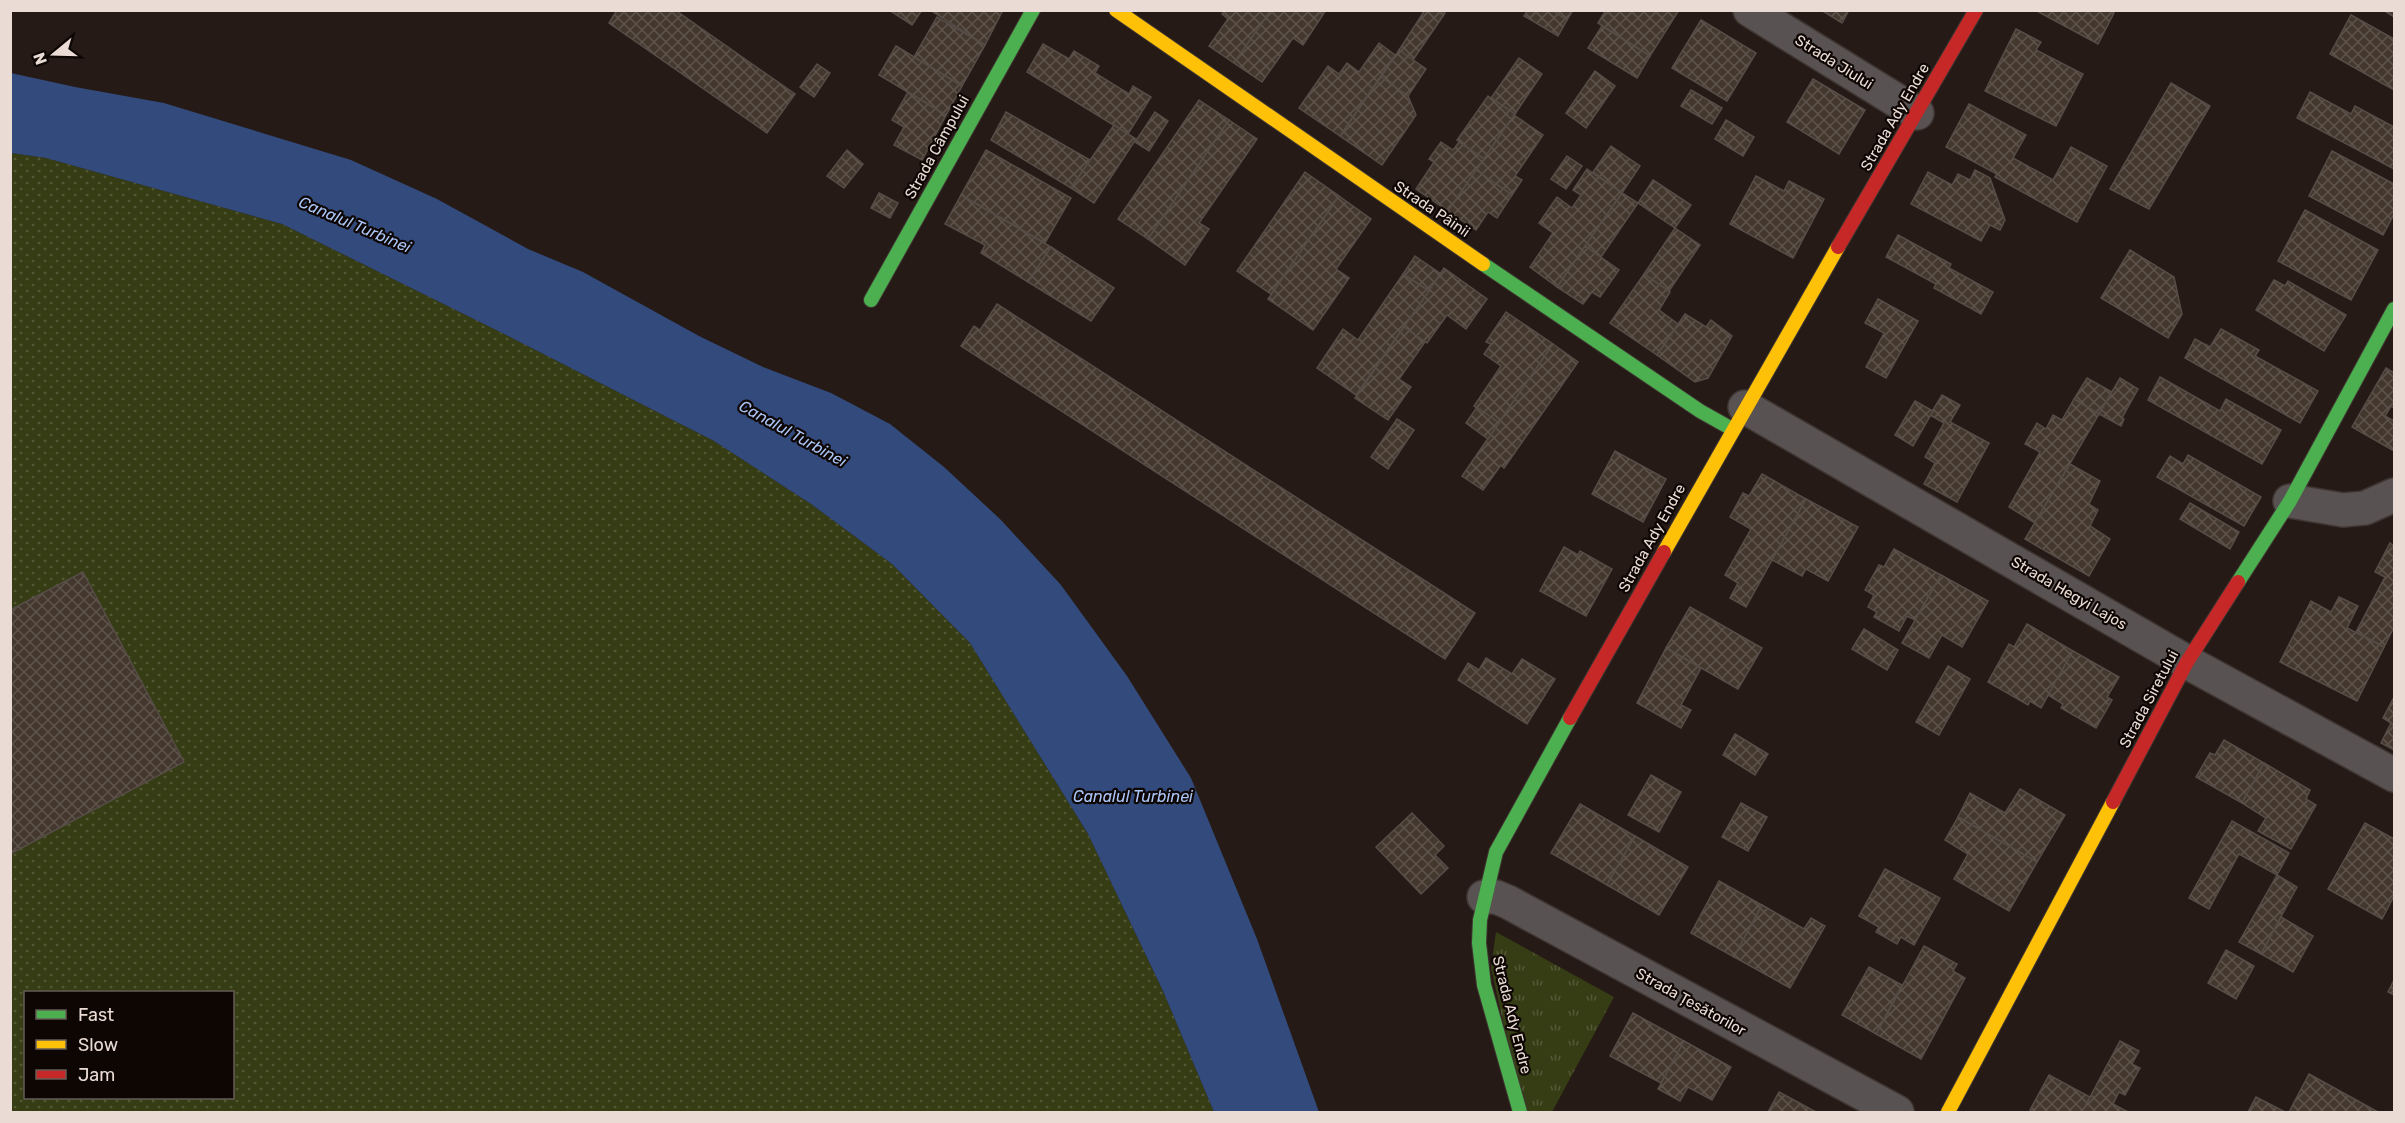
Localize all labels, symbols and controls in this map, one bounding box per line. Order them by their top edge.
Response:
north arrow [24,24,84,84]
street label: Strada Jiului [1792,31,1876,93]
text: N [29,50,51,67]
street label: Strada Ady Endre [1857,60,1933,174]
street label: Strada Câmpului [901,92,973,202]
street label: Strada Pâinii [1391,177,1473,241]
water label: Canalul Turbinei [296,192,415,257]
water label: Canalul Turbinei [736,396,851,471]
street label: Strada Ady Endre [1615,481,1689,595]
street label: Strada Hegyi Lajos [2008,553,2130,634]
street label: Strada Siretului [2116,647,2182,751]
water label: Canalul Turbinei [1073,787,1194,806]
street label: Strada Ady Endre [1489,954,1535,1076]
street label: Strada Țesătorilor [1633,964,1749,1040]
legend [24,991,234,1099]
text: Fast [78,1004,114,1026]
text: Slow [78,1034,118,1056]
text: Jam [78,1064,115,1086]

